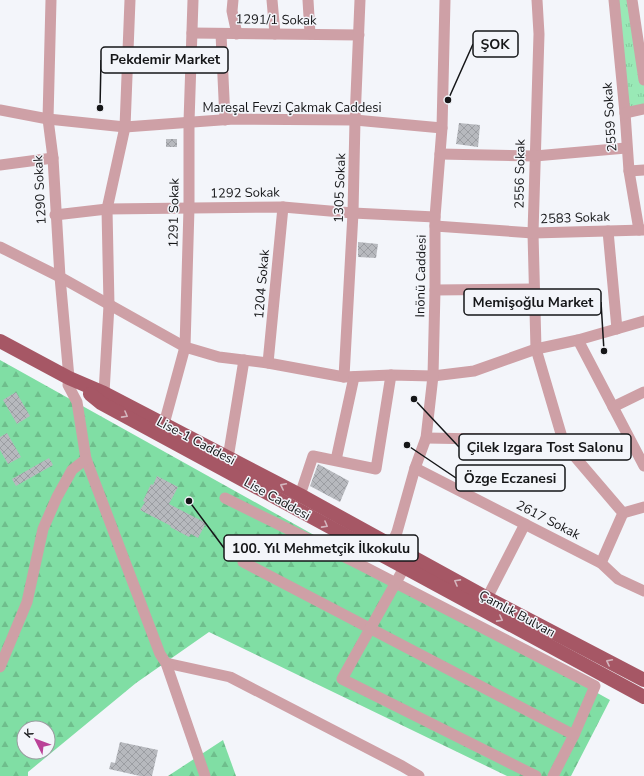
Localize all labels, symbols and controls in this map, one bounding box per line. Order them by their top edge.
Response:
street label: 1291/1 Sokak [235,10,317,30]
callout: ŞOK [473,31,518,57]
text: ŞOK [480,35,510,54]
callout: Pekdemir Market [101,47,228,73]
text: Pekdemir Market [110,50,221,69]
street label: 2559 Sokak [599,81,621,152]
street label: Mareşal Fevzi Çakmak Caddesi [202,99,382,117]
street label: 2556 Sokak [510,139,530,209]
street label: 1305 Sokak [330,152,350,223]
street label: 1290 Sokak [29,154,51,225]
street label: 1291 Sokak [164,178,184,248]
street label: 1292 Sokak [210,183,280,203]
street label: 2583 Sokak [540,208,611,228]
street label: Inönü Caddesi [411,234,431,318]
street label: 1204 Sokak [250,248,274,319]
callout: Memişoğlu Market [464,289,601,315]
text: Memişoğlu Market [473,293,594,312]
one-way arrow [121,411,128,418]
street label: Lise-1 Caddesi [153,413,239,469]
callout: Çilek Izgara Tost Salonu [459,434,631,460]
text: Çilek Izgara Tost Salonu [467,438,623,457]
callout: Özge Eczanesi [456,465,565,491]
text: Özge Eczanesi [464,469,556,488]
street label: Lise Caddesi [241,473,313,525]
one-way arrow [280,484,288,491]
street label: 2617 Sokak [513,496,584,544]
one-way arrow [321,520,328,527]
callout: 100. Yıl Mehmetçik İlkokulu [224,535,418,561]
text: 100. Yıl Mehmetçik İlkokulu [232,539,410,558]
one-way arrow [454,579,461,587]
street label: Çamlık Bulvarı [476,586,558,642]
one-way arrow [496,614,504,622]
one-way arrow [606,660,614,667]
north arrow [16,720,56,760]
text: K [21,725,37,741]

